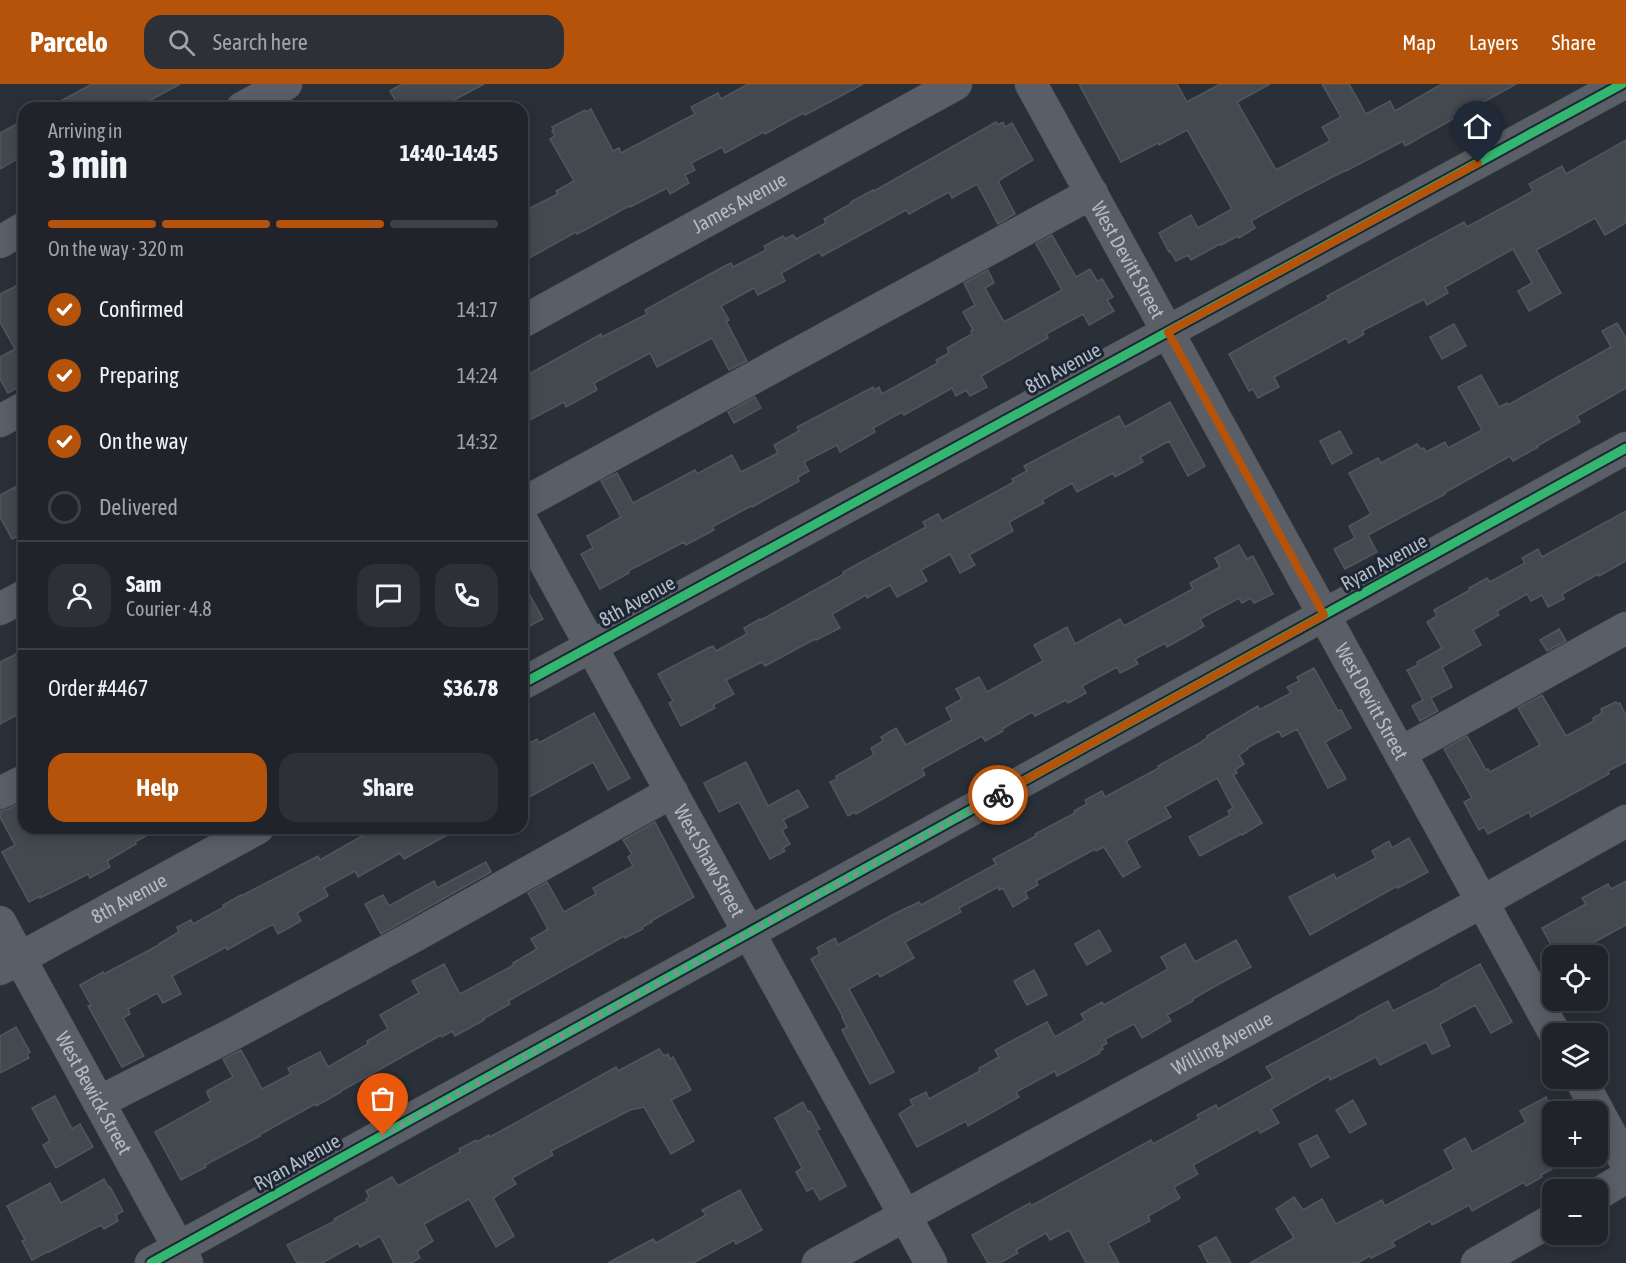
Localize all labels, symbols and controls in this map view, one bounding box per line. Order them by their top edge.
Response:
search box [144,15,564,69]
text: Parcelo [30,26,108,58]
icon: search [165,26,198,59]
text: Search here [213,29,308,55]
text: Map [1402,30,1436,54]
text: Layers [1469,30,1519,54]
text: Share [1552,30,1596,54]
pin [1452,101,1503,163]
icon: home [1461,110,1494,143]
text: Arriving in [48,119,122,142]
text: 14:40–14:45 [400,140,498,166]
text: 3 min [48,142,128,186]
street label: James Avenue [688,167,791,238]
street label: West Devitt Street [1087,197,1170,322]
text: On the way · 320 m [48,237,184,260]
icon: check [48,293,81,326]
text: Confirmed [99,296,184,322]
text: 14:17 [457,298,498,321]
street label: 8th Avenue [1021,337,1105,398]
icon: check [48,359,81,392]
text: Preparing [99,362,179,388]
text: 14:24 [457,364,498,387]
icon: check [48,425,81,458]
text: On the way [99,428,188,454]
text: 14:32 [457,430,498,453]
text: Delivered [99,494,178,520]
street label: Ryan Avenue [1337,528,1431,595]
button: person [48,564,111,627]
button: chat [357,564,420,627]
button: phone [435,564,498,627]
street label: 8th Avenue [595,570,679,631]
text: Sam [126,571,161,597]
text: Courier · 4.8 [126,597,212,620]
street label: West Devitt Street [1331,639,1413,764]
text: Order #4467 [48,675,148,701]
text: $36.78 [443,675,498,701]
button: Help [48,753,267,822]
button: Share [279,753,498,822]
courier [968,765,1028,825]
icon: bike [982,779,1015,812]
street label: West Shaw Street [670,800,750,921]
street label: 8th Avenue [87,868,171,928]
map controls [1542,945,1608,1245]
button: locate [1542,945,1608,1011]
street label: Willing Avenue [1168,1006,1276,1079]
button: layers [1542,1023,1608,1089]
street label: West Bewick Street [51,1027,137,1158]
pin [357,1073,408,1135]
icon: bag [366,1082,399,1115]
button: + [1542,1101,1608,1167]
street label: Ryan Avenue [250,1128,344,1195]
button: − [1542,1179,1608,1245]

